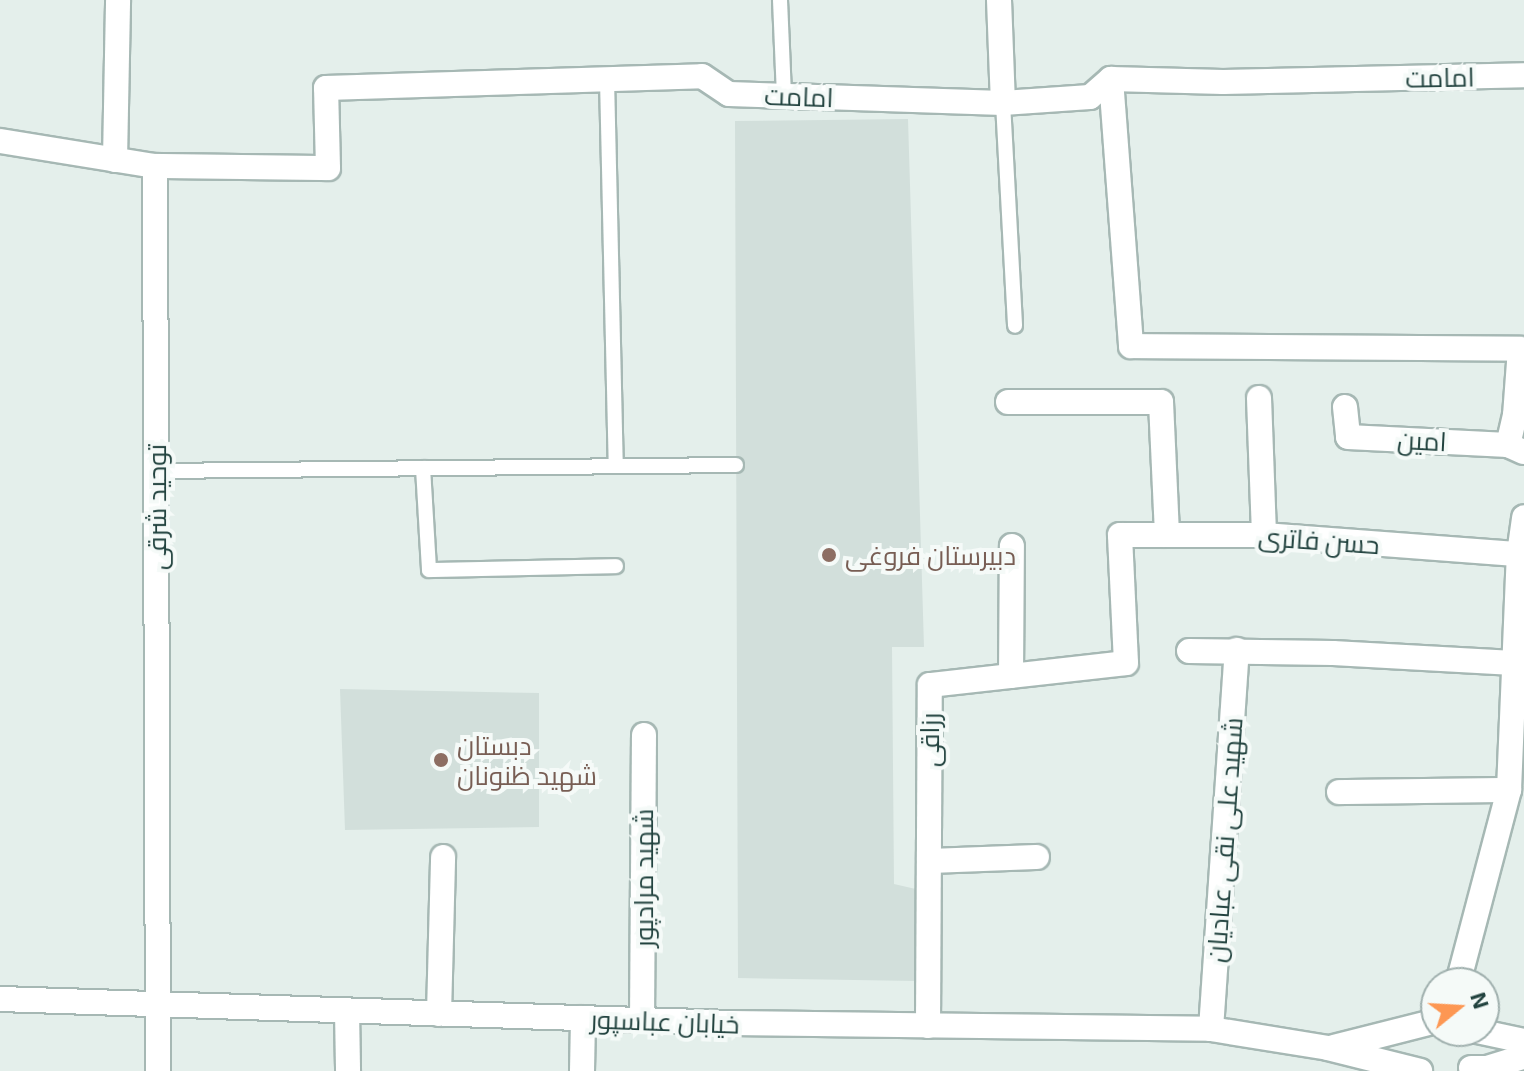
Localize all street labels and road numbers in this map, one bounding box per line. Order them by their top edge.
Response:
street label: امامت [1405,61,1475,93]
street label: امامت [764,79,834,113]
street label: امین [1396,423,1448,457]
street label: توحید شرقی [140,444,172,570]
street label: حسن فاتری [1257,520,1381,560]
street label: رزاقی [913,713,945,767]
street label: شهید علی نقی عبادیان [1200,716,1248,964]
street label: شهید مرادپور [627,809,659,947]
street label: خیابان عباسپور [590,1003,740,1039]

